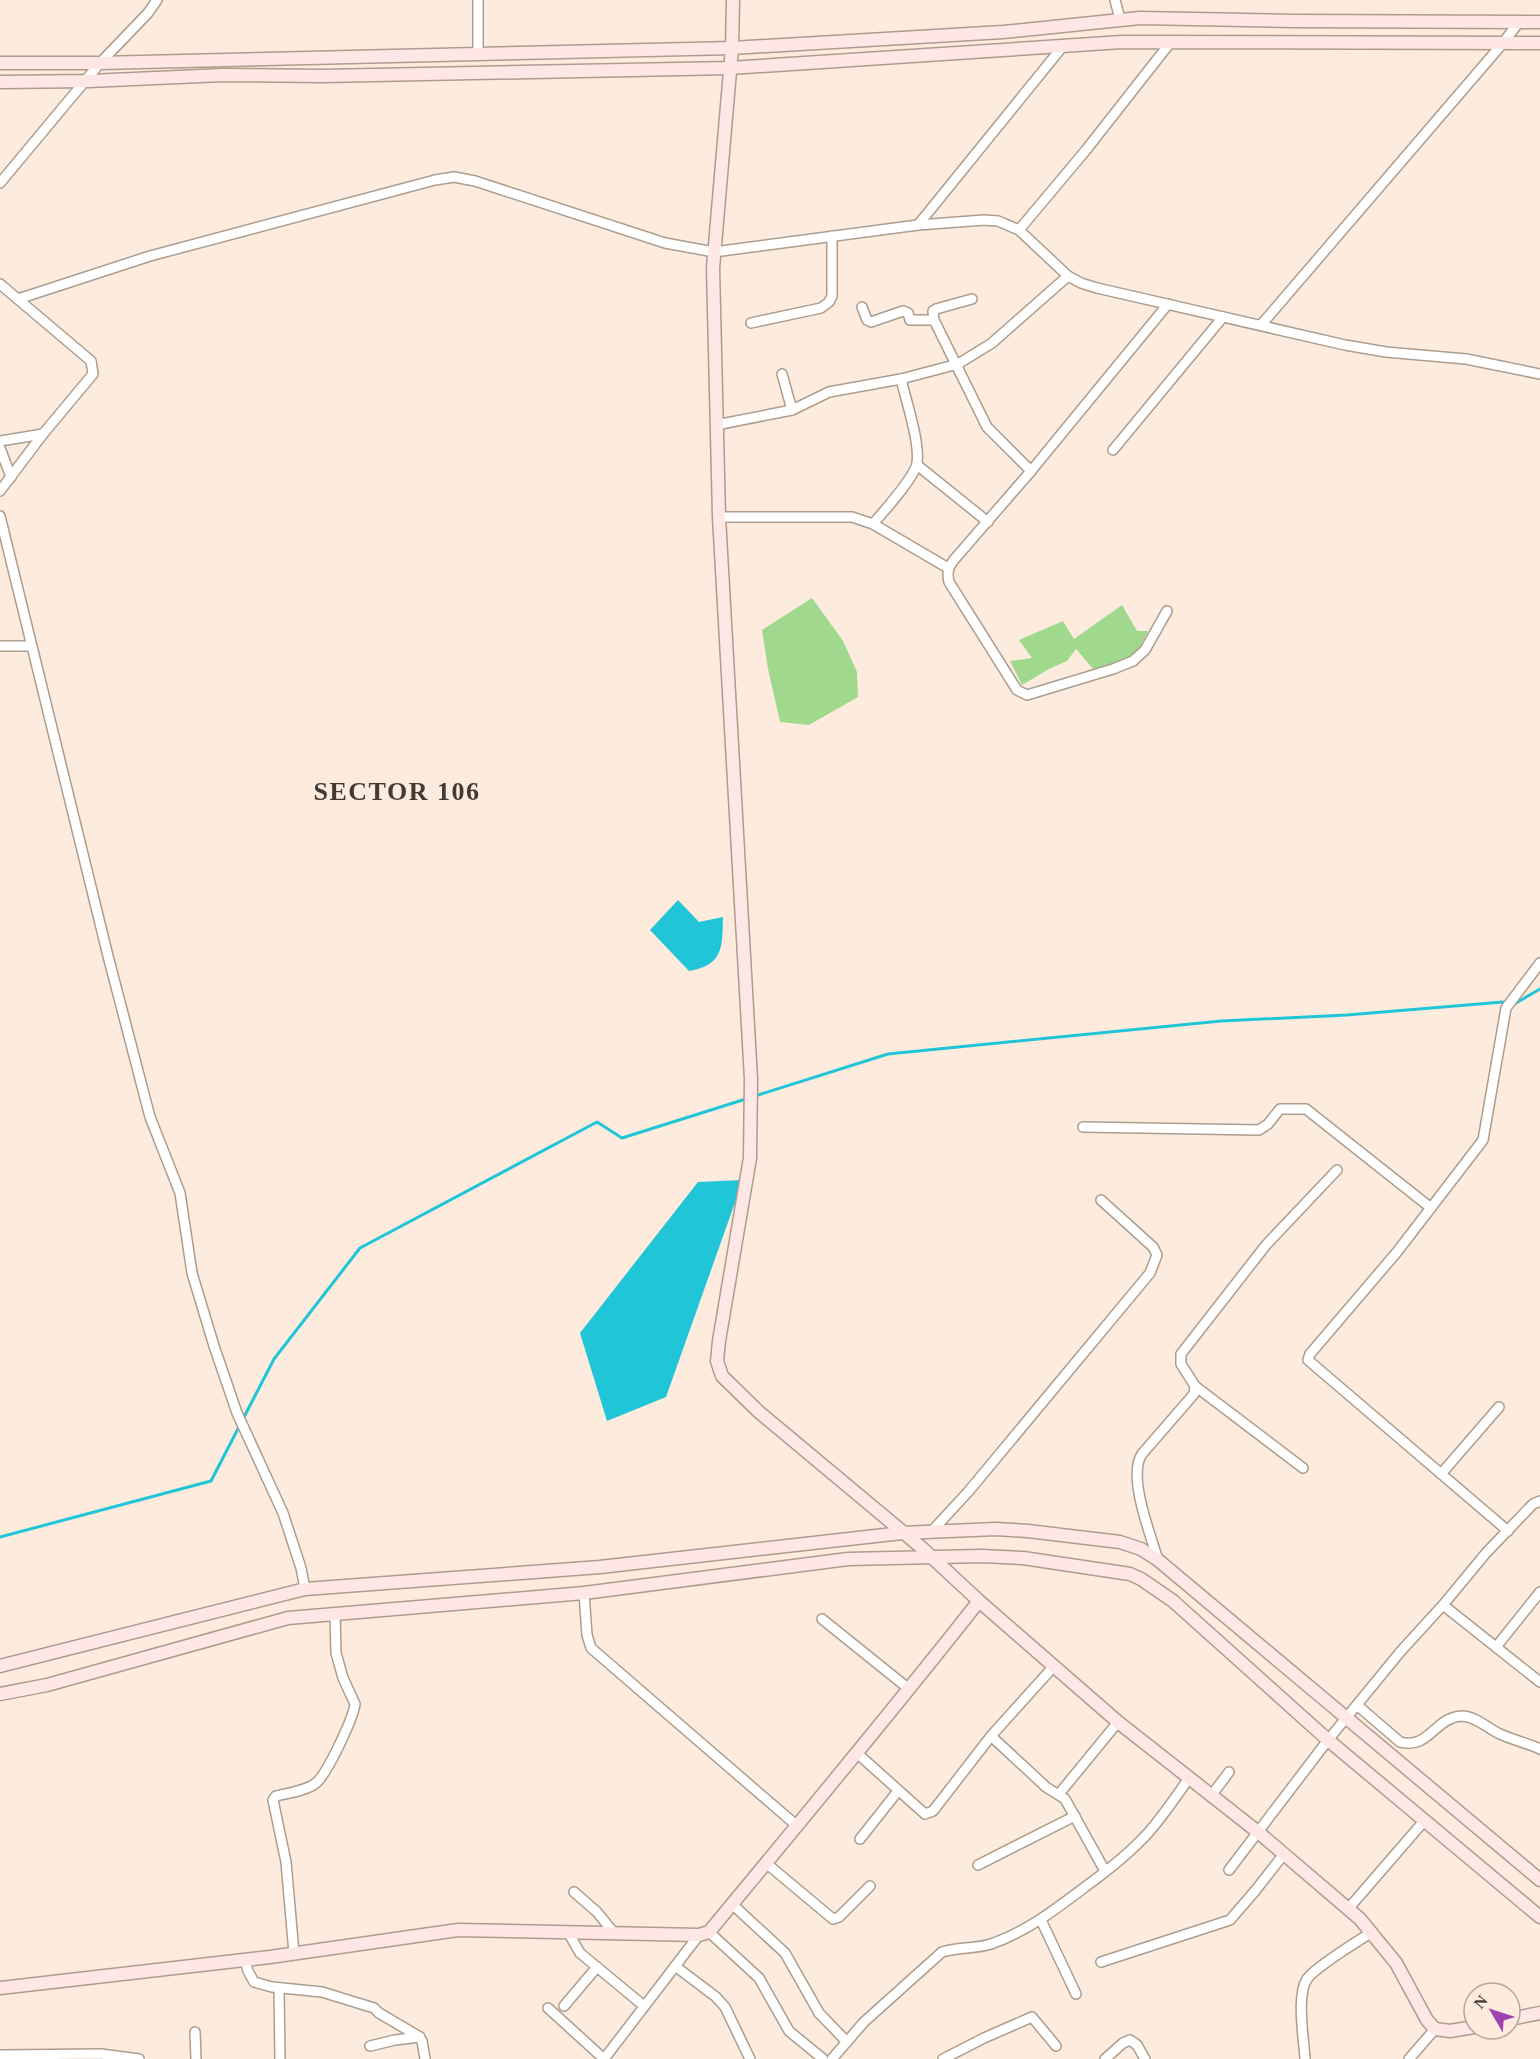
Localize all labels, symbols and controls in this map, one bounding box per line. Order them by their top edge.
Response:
district label: SECTOR 106 [314,777,480,806]
north arrow [1462,1981,1522,2041]
text: N [1470,1992,1491,2012]

